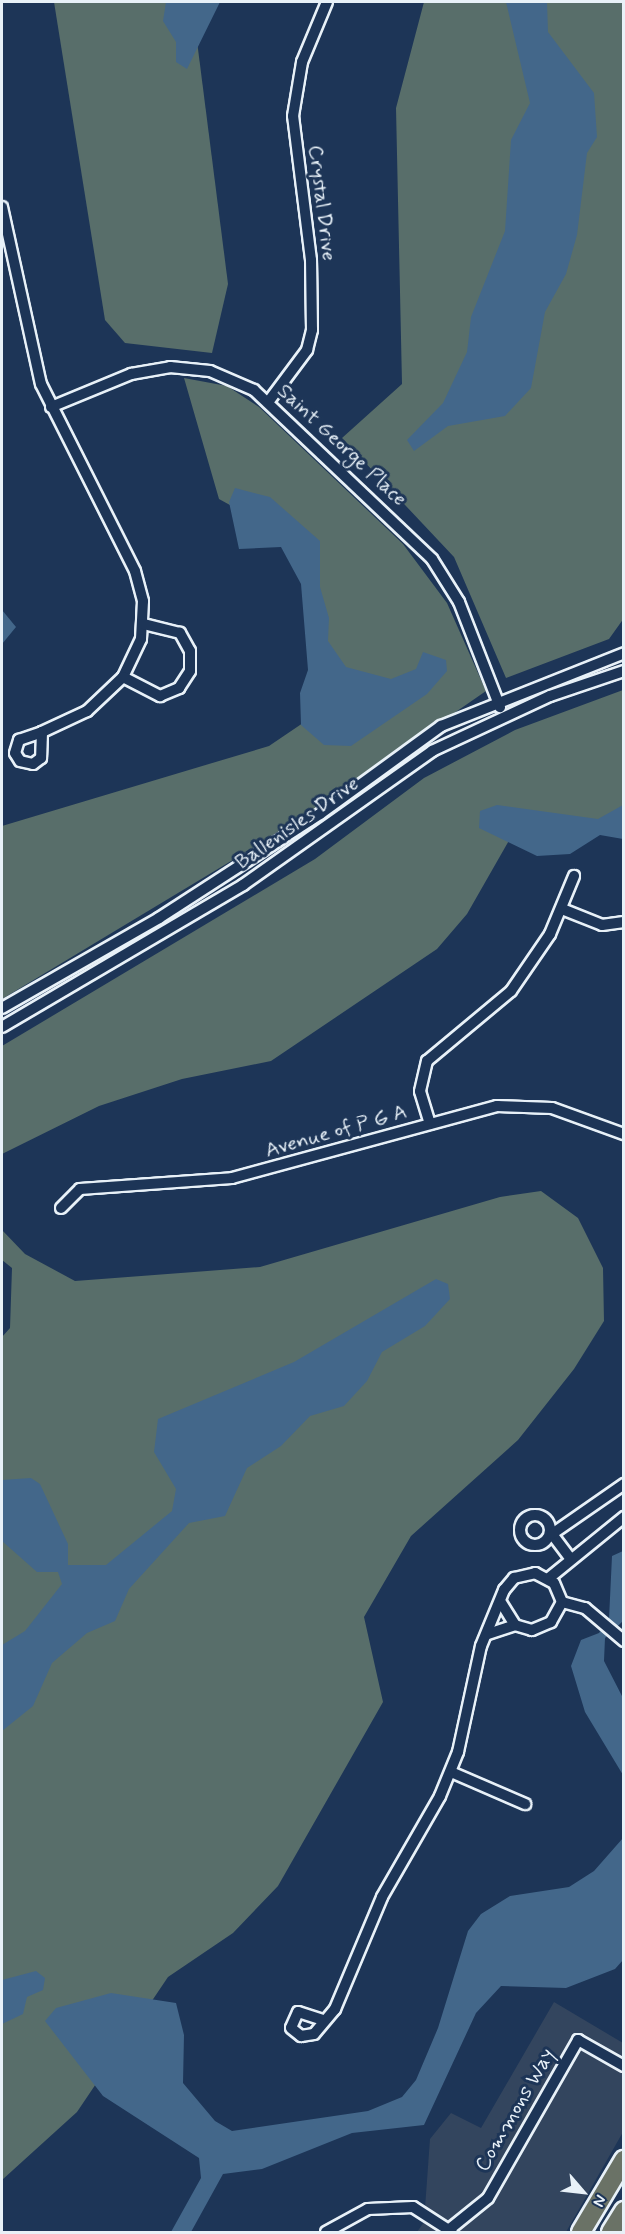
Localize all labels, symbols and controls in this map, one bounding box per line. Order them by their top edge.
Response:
street label: Crystal Drive [302,144,342,262]
street label: Saint George Place [272,378,412,512]
street label: Ballenisles Drive [231,771,363,875]
street label: Avenue of P G A [262,1099,410,1163]
street label: Commons Way [469,2043,561,2177]
north arrow [553,2162,613,2222]
text: N [588,2191,611,2210]

